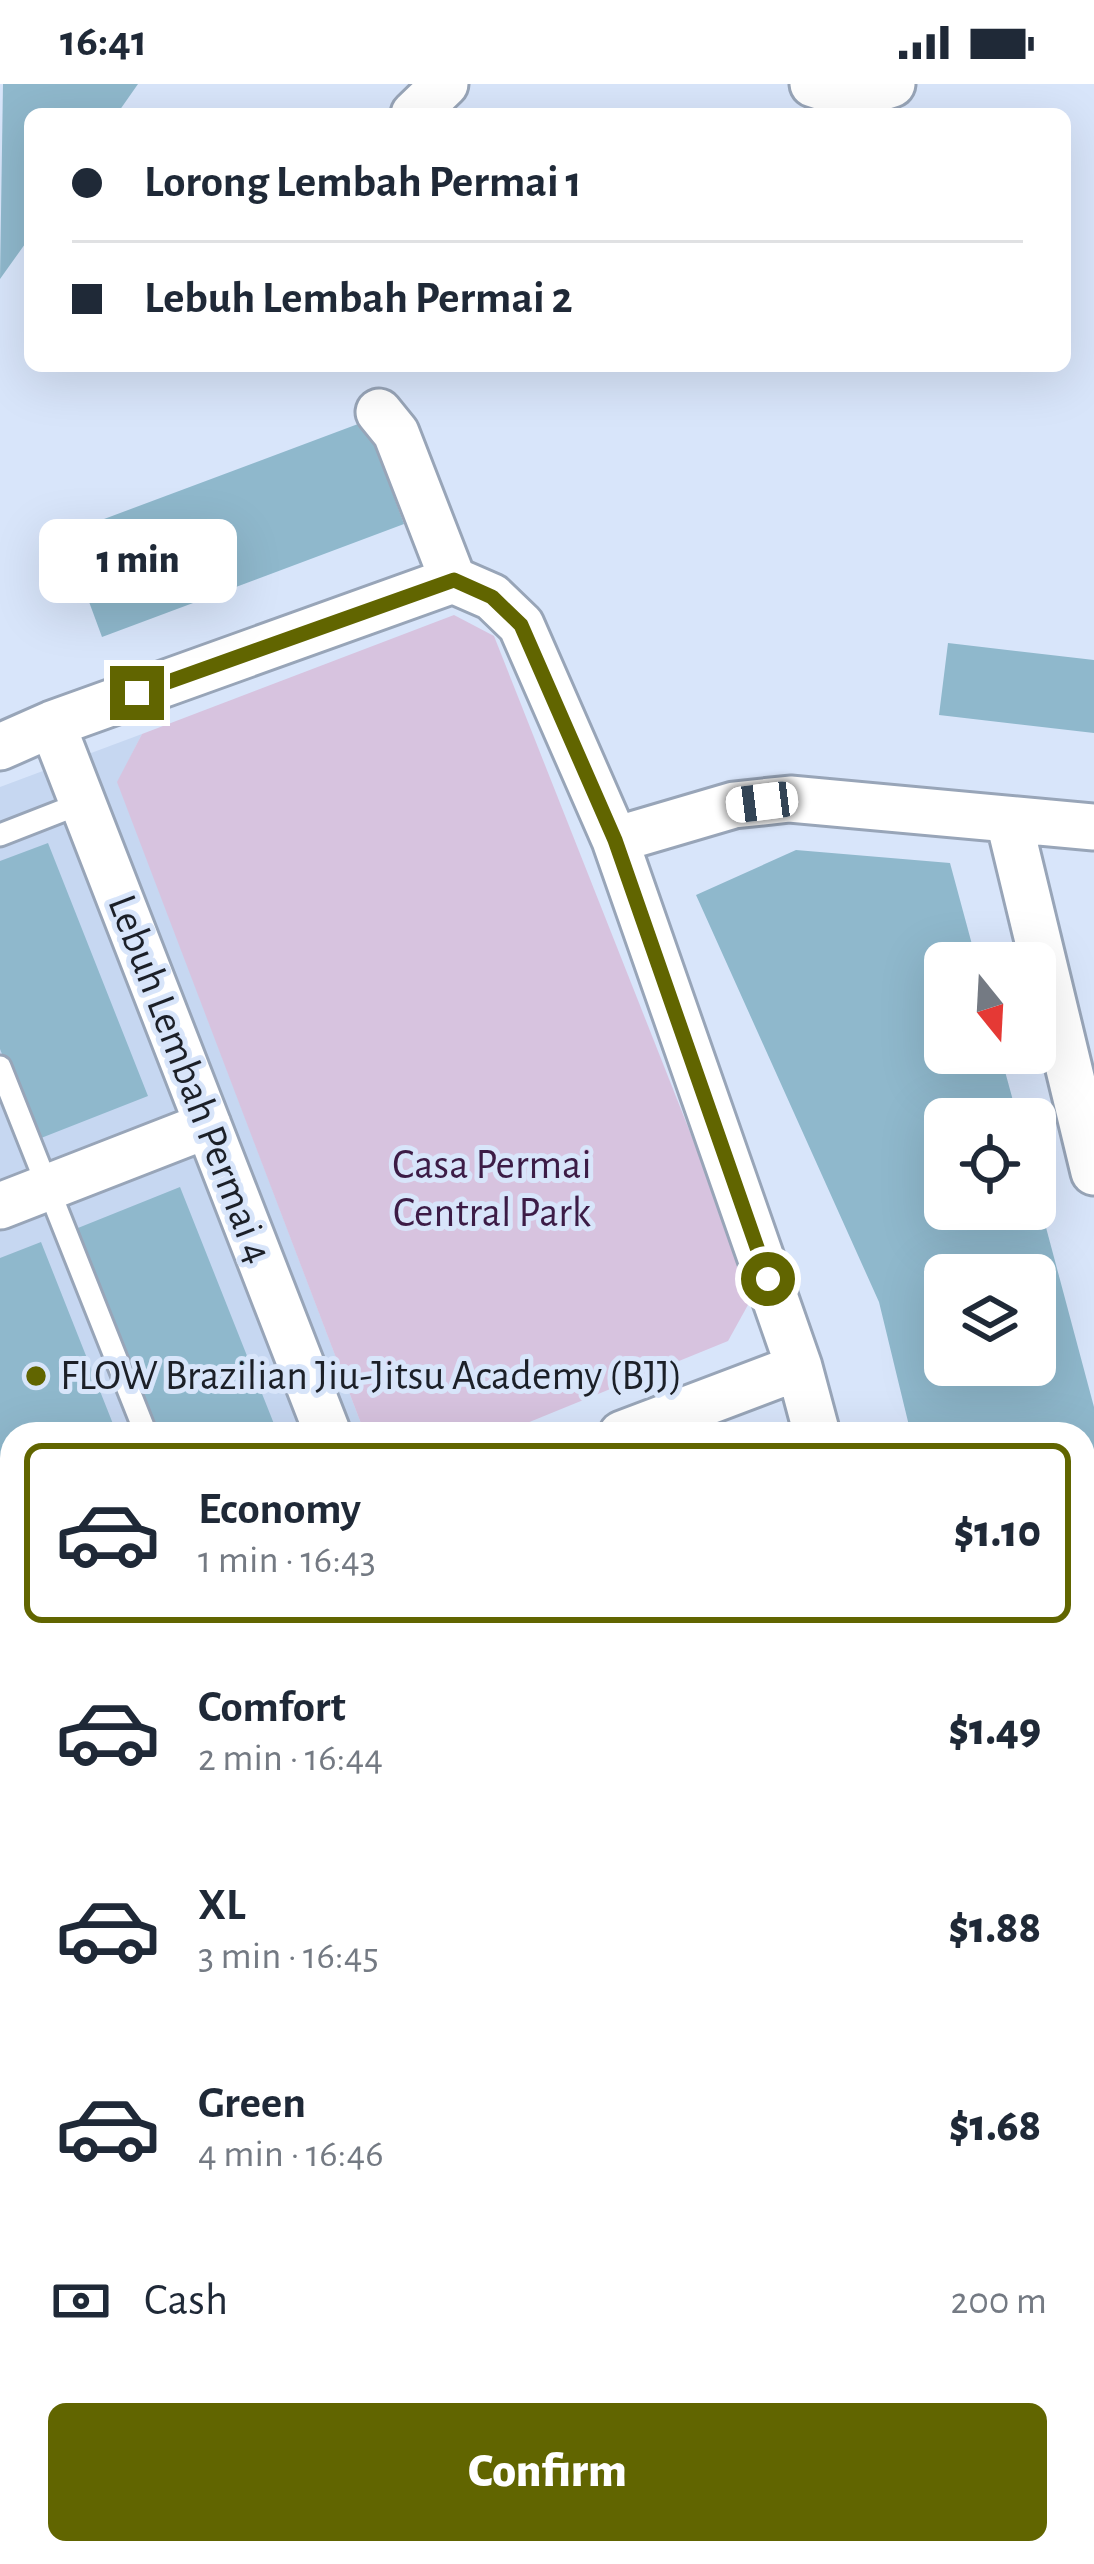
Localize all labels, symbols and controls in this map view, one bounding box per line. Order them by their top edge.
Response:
text: 16:41 [60,19,147,64]
text: Lorong Lembah Permai 1 [144,160,582,205]
text: Lebuh Lembah Permai 2 [144,276,573,321]
callout: 1 min [38,519,236,603]
text: 1 min [96,541,180,580]
route end [110,666,164,720]
car [724,780,800,824]
street label: Lebuh Lembah Permai 4 [100,889,280,1269]
north arrow [924,942,1056,1074]
map controls [924,942,1056,1386]
button: locate [924,1098,1056,1230]
park label: Casa Permai Central Park [392,1144,592,1234]
route start [741,1252,795,1306]
button: layers [924,1254,1056,1386]
place label: FLOW Brazilian Jiu-Jitsu Academy (BJJ) [60,1355,683,1397]
marker: FLOW Brazilian Jiu-Jitsu Academy (BJJ) [23,1363,49,1389]
icon: car [54,1479,162,1587]
text: Economy [198,1487,361,1532]
text: $1.10 [954,1510,1041,1555]
text: 1 min · 16:43 [198,1541,376,1580]
icon: car [54,1677,162,1785]
text: Comfort [198,1685,346,1730]
text: $1.49 [948,1708,1041,1753]
text: 2 min · 16:44 [198,1739,383,1778]
icon: car [54,1875,162,1983]
text: XL [198,1883,246,1928]
text: $1.88 [948,1906,1041,1951]
text: 3 min · 16:45 [198,1937,379,1976]
icon: car [54,2073,162,2181]
text: Green [198,2081,306,2126]
text: $1.68 [949,2104,1041,2149]
text: 4 min · 16:46 [198,2135,384,2174]
icon: cash [48,2268,114,2334]
text: Cash [144,2278,228,2323]
text: 200 m [950,2282,1047,2321]
button: Confirm [48,2403,1047,2541]

